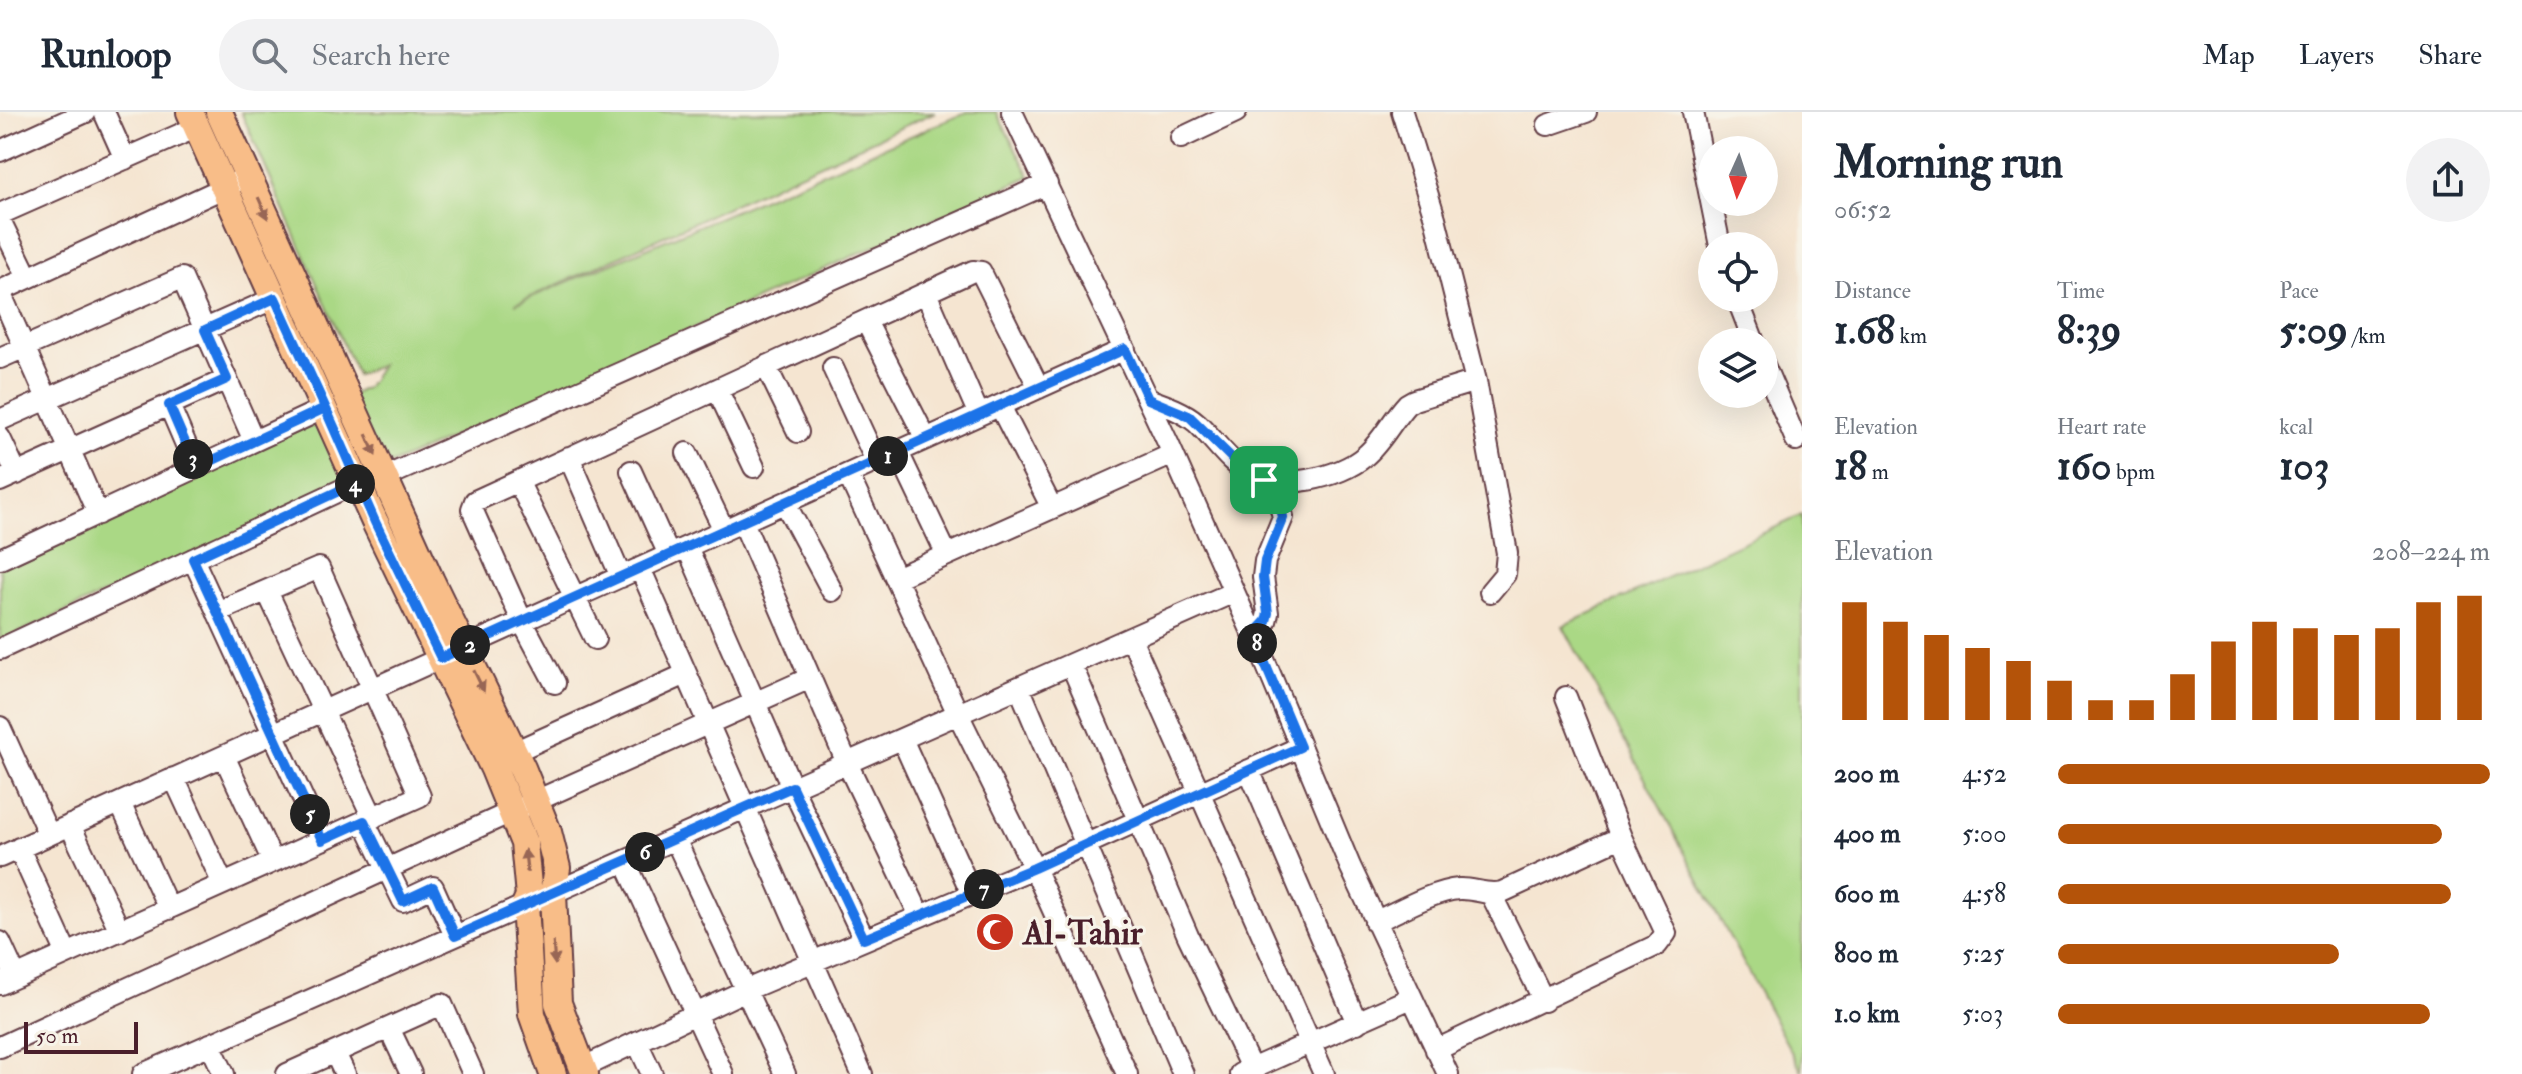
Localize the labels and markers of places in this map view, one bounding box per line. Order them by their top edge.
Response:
pin: 1 [868,436,908,476]
pin: 3 [173,439,213,479]
pin [1230,446,1298,514]
pin: 4 [335,464,375,504]
pin: 8 [1237,623,1277,663]
pin: 2 [450,625,490,665]
pin: 5 [290,794,330,834]
pin: 6 [625,832,665,872]
pin: 7 [964,869,1004,909]
mosque icon: Al-Tahir [974,911,1016,953]
place label: Al-Tahir [1021,912,1144,955]

